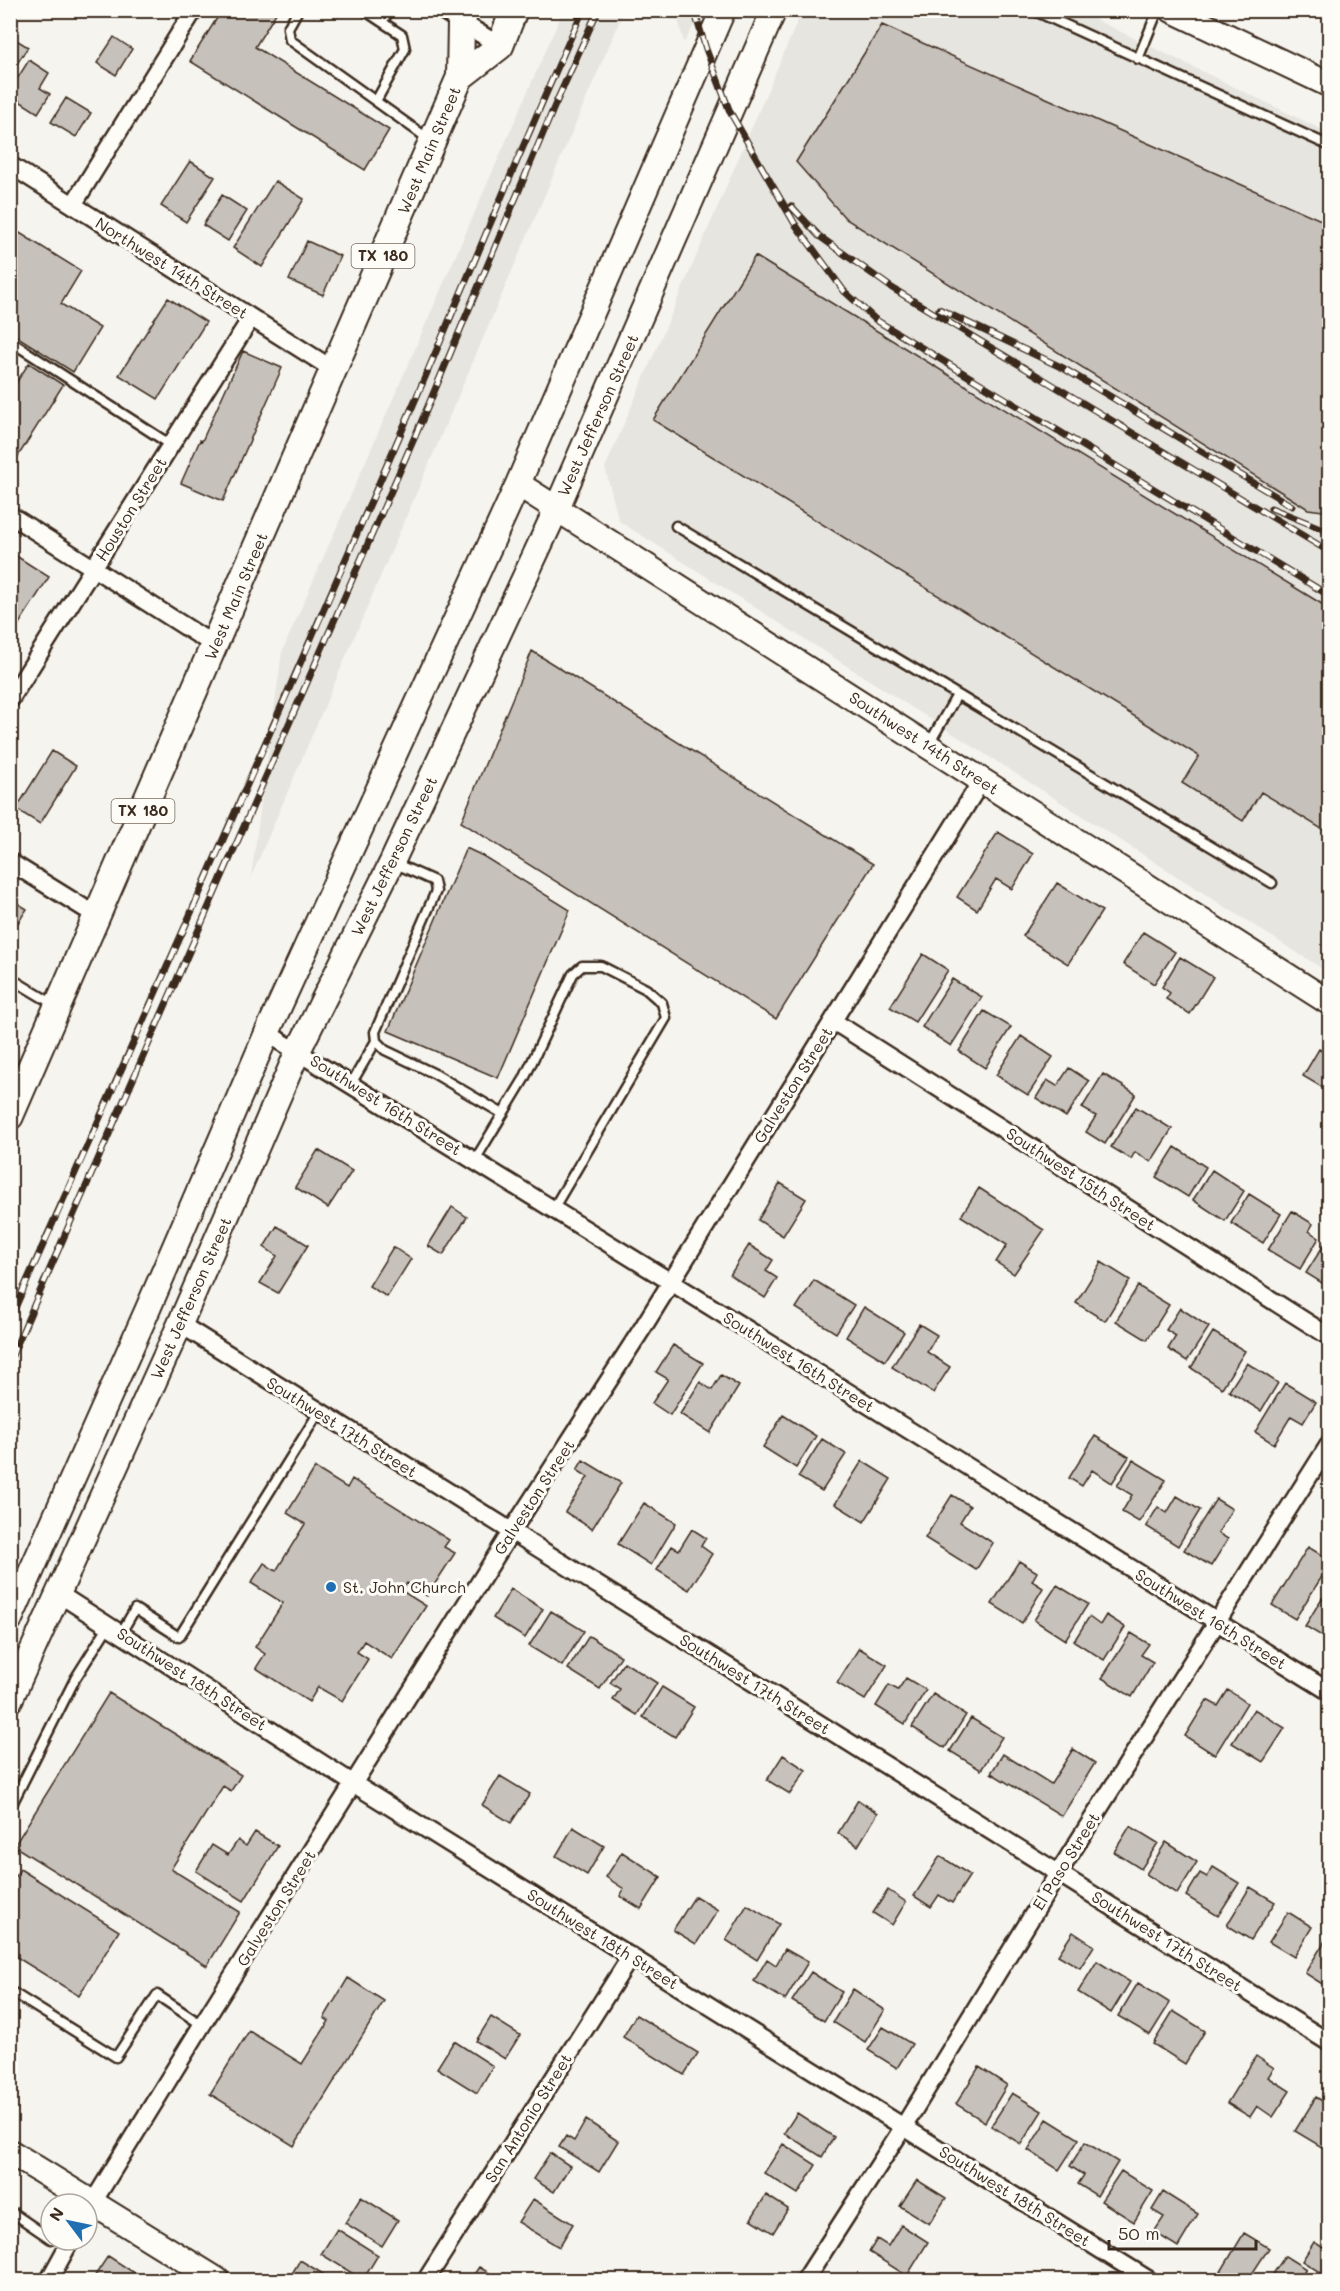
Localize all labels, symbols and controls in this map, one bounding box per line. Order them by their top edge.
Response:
street label: West Main Street [392,83,465,217]
street label: Northwest 14th Street [92,212,253,323]
road number: TX 180 [352,244,415,268]
street label: West Jefferson Street [552,331,643,499]
street label: Houston Street [90,453,171,565]
street label: West Main Street [199,529,272,663]
street label: Southwest 14th Street [845,686,1003,799]
street label: West Jefferson Street [346,772,441,939]
road number: TX 180 [112,799,174,823]
street label: Galveston Street [748,1023,837,1147]
street label: Southwest 16th Street [307,1049,466,1160]
street label: Southwest 15th Street [1003,1122,1160,1235]
street label: West Jefferson Street [145,1214,236,1382]
street label: Southwest 16th Street [720,1306,879,1417]
street label: Southwest 17th Street [263,1372,421,1482]
street label: Galveston Street [488,1435,579,1558]
street label: Southwest 16th Street [1132,1563,1291,1674]
place label: St. John Church [343,1576,466,1597]
marker: St. John Church [324,1580,338,1594]
street label: Southwest 18th Street [113,1622,271,1735]
street label: Southwest 17th Street [676,1629,834,1739]
street label: El Paso Street [1027,1808,1104,1914]
street label: Galveston Street [231,1846,320,1970]
street label: Southwest 18th Street [524,1883,683,1994]
street label: Southwest 17th Street [1088,1886,1246,1996]
street label: San Antonio Street [479,2049,576,2186]
street label: Southwest 18th Street [936,2140,1095,2251]
north arrow [39,2192,99,2252]
text: N [44,2203,68,2225]
scale bar [1109,2213,1256,2251]
text: 50 m [1118,2221,1160,2245]

